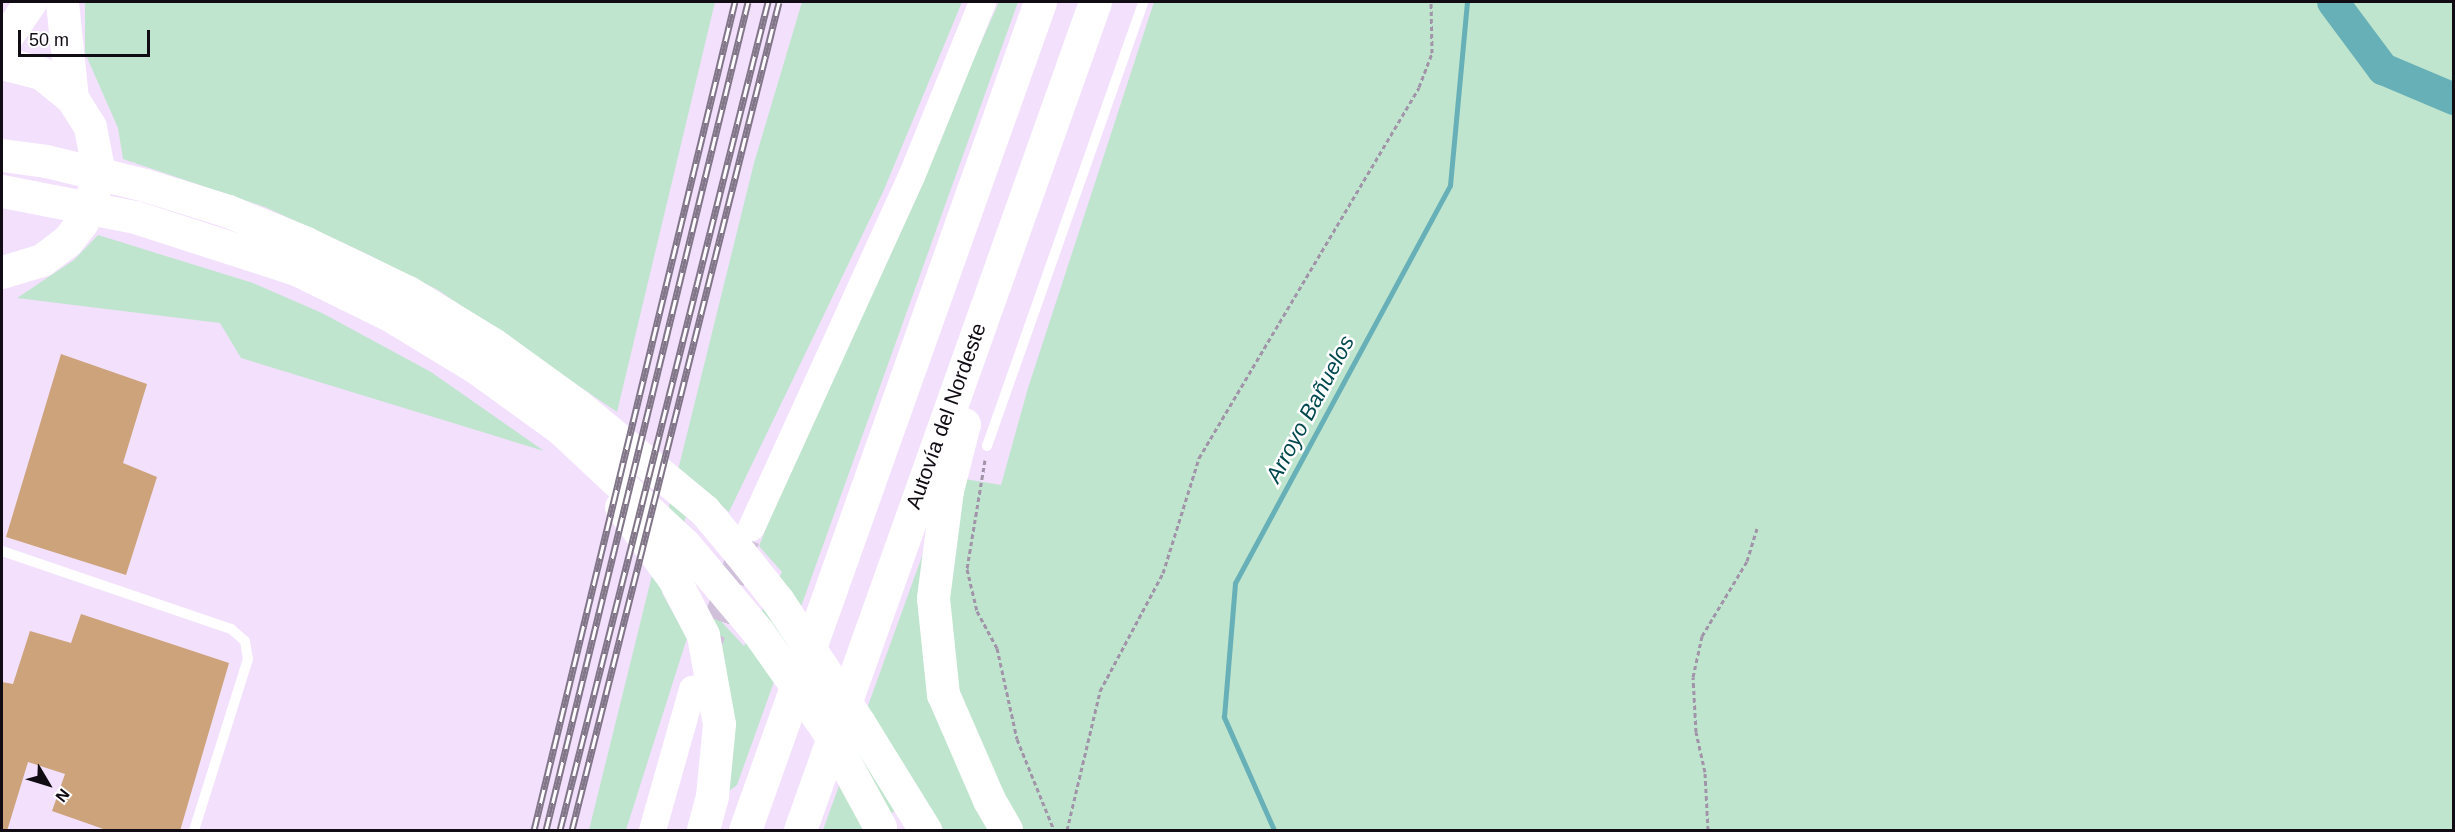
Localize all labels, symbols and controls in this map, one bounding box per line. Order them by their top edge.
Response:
scale bar [21,18,153,56]
text: 50 m [29,30,69,50]
street label: Autovía del Nordeste [901,320,991,512]
water label: Arroyo Bañuelos [1260,331,1360,487]
north arrow [18,754,78,814]
text: N [52,786,73,805]

